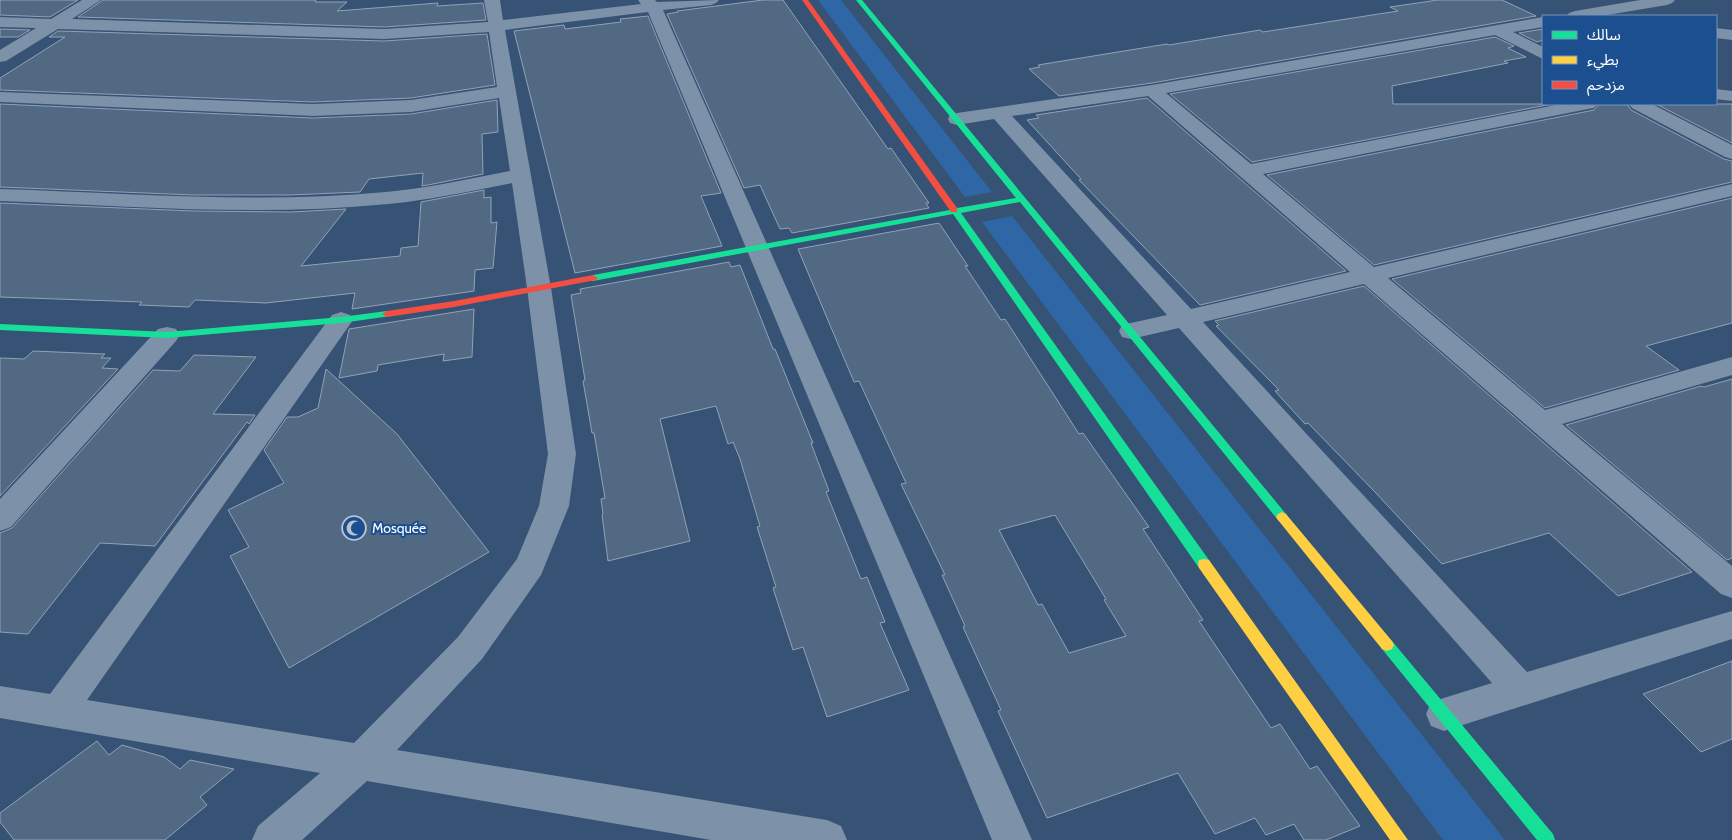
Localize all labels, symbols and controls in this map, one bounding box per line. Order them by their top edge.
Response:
legend [1542,15,1717,105]
text: سالك [1587,26,1621,44]
text: بطيء [1587,51,1619,71]
text: مزدحم [1587,76,1625,96]
mosque icon: Mosquée [341,515,367,541]
place label: Mosquée [372,519,426,537]

